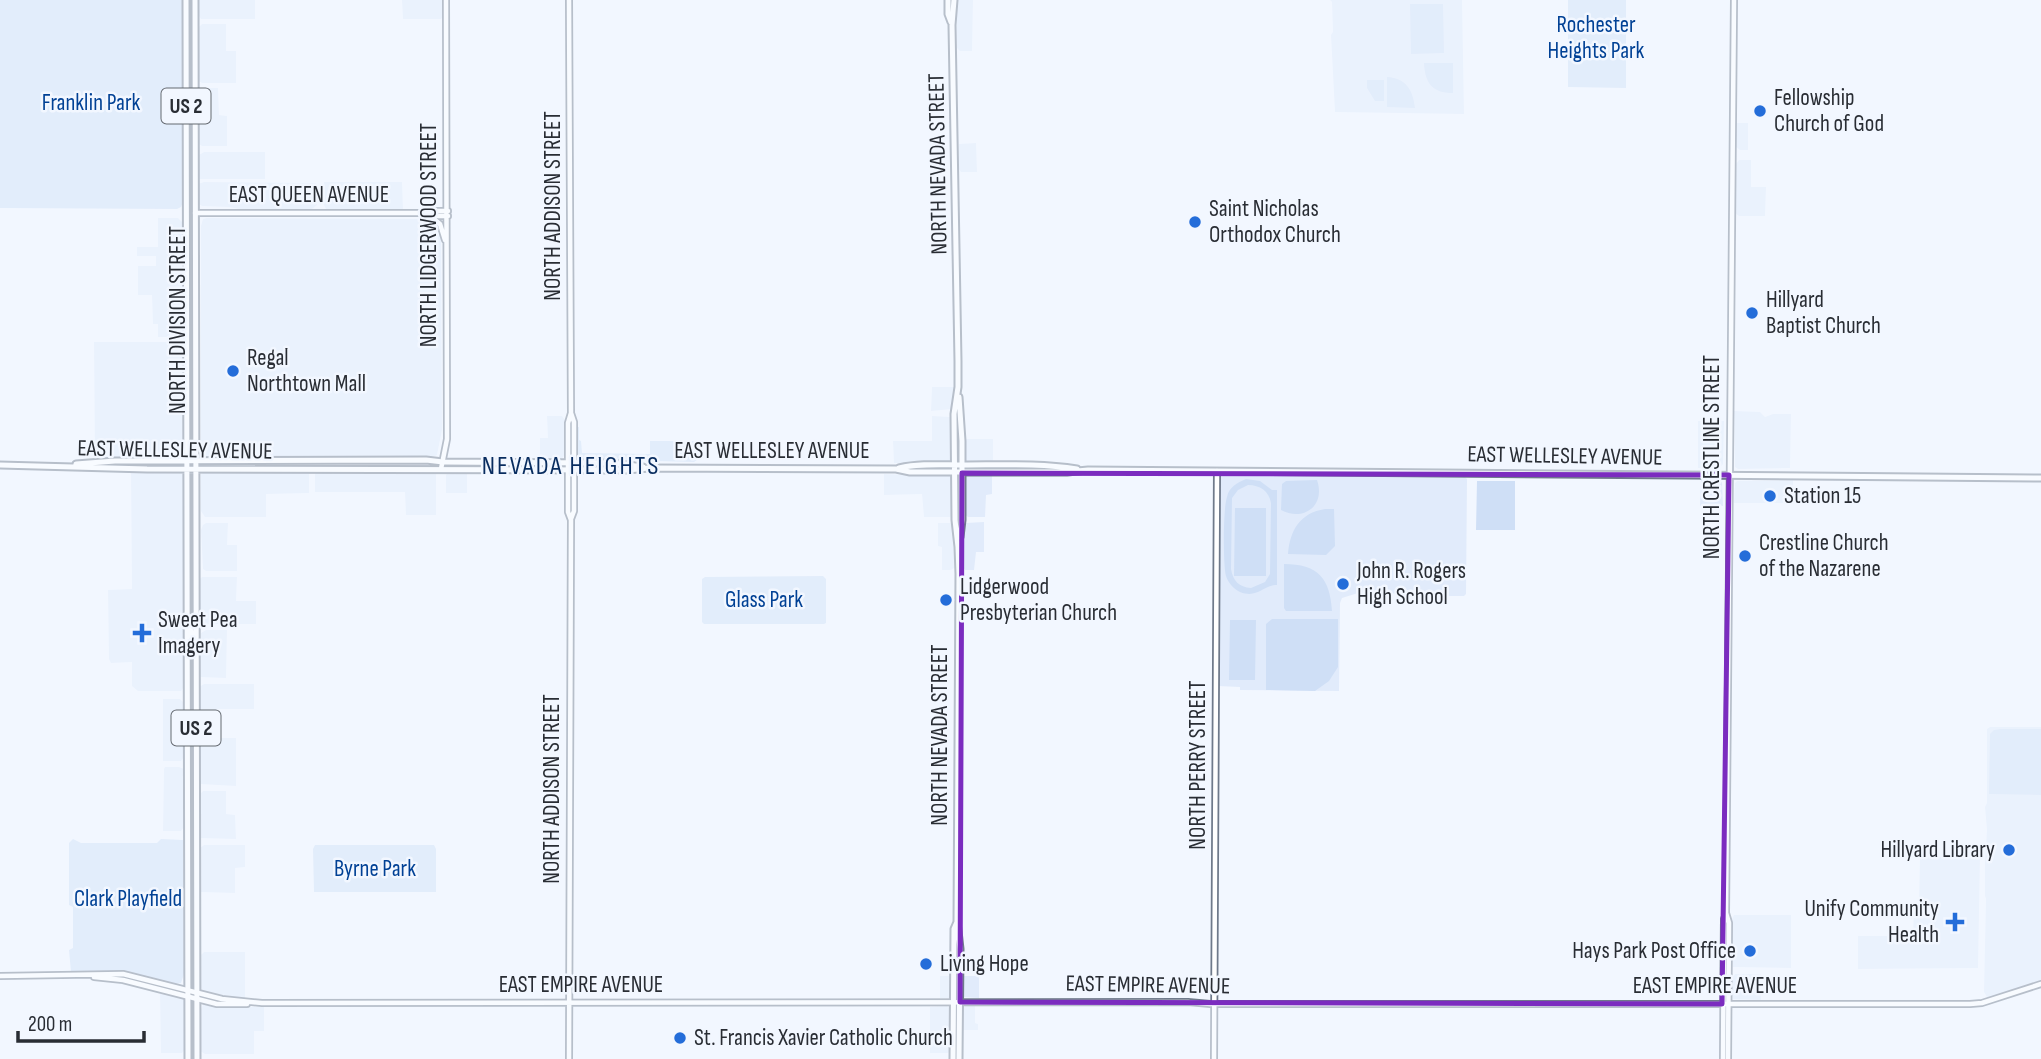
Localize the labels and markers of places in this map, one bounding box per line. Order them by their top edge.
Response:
place label: Fellowship Church of God [1774,84,1884,138]
marker: Fellowship Church of God [1752,103,1768,119]
place label: Saint Nicholas Orthodox Church [1209,195,1341,249]
marker: Saint Nicholas Orthodox Church [1187,214,1203,230]
place label: Hillyard Baptist Church [1766,286,1881,340]
marker: Hillyard Baptist Church [1744,305,1760,321]
place label: Regal Northtown Mall [247,344,366,398]
marker: Regal Northtown Mall [225,363,241,379]
place label: Station 15 [1784,482,1861,510]
marker: Station 15 [1762,488,1778,504]
place label: Crestline Church of the Nazarene [1759,529,1889,583]
marker: Crestline Church of the Nazarene [1737,548,1753,564]
place label: John R. Rogers High School [1356,557,1466,611]
place label: Lidgerwood Presbyterian Church [960,573,1117,627]
marker: John R. Rogers High School [1335,576,1351,592]
marker: Lidgerwood Presbyterian Church [938,592,954,608]
place label: Sweet Pea Imagery [158,606,238,660]
marker: Sweet Pea Imagery [132,623,152,643]
place label: Hillyard Library [1881,836,1995,864]
marker: Hillyard Library [2001,842,2017,858]
place label: Unify Community Health [1804,895,1939,949]
marker: Unify Community Health [1945,912,1965,932]
place label: Hays Park Post Office [1572,937,1736,965]
marker: Hays Park Post Office [1742,943,1758,959]
place label: Living Hope [940,950,1029,978]
marker: Living Hope [918,956,934,972]
place label: St. Francis Xavier Catholic Church [694,1024,953,1052]
marker: St. Francis Xavier Catholic Church [672,1030,688,1046]

